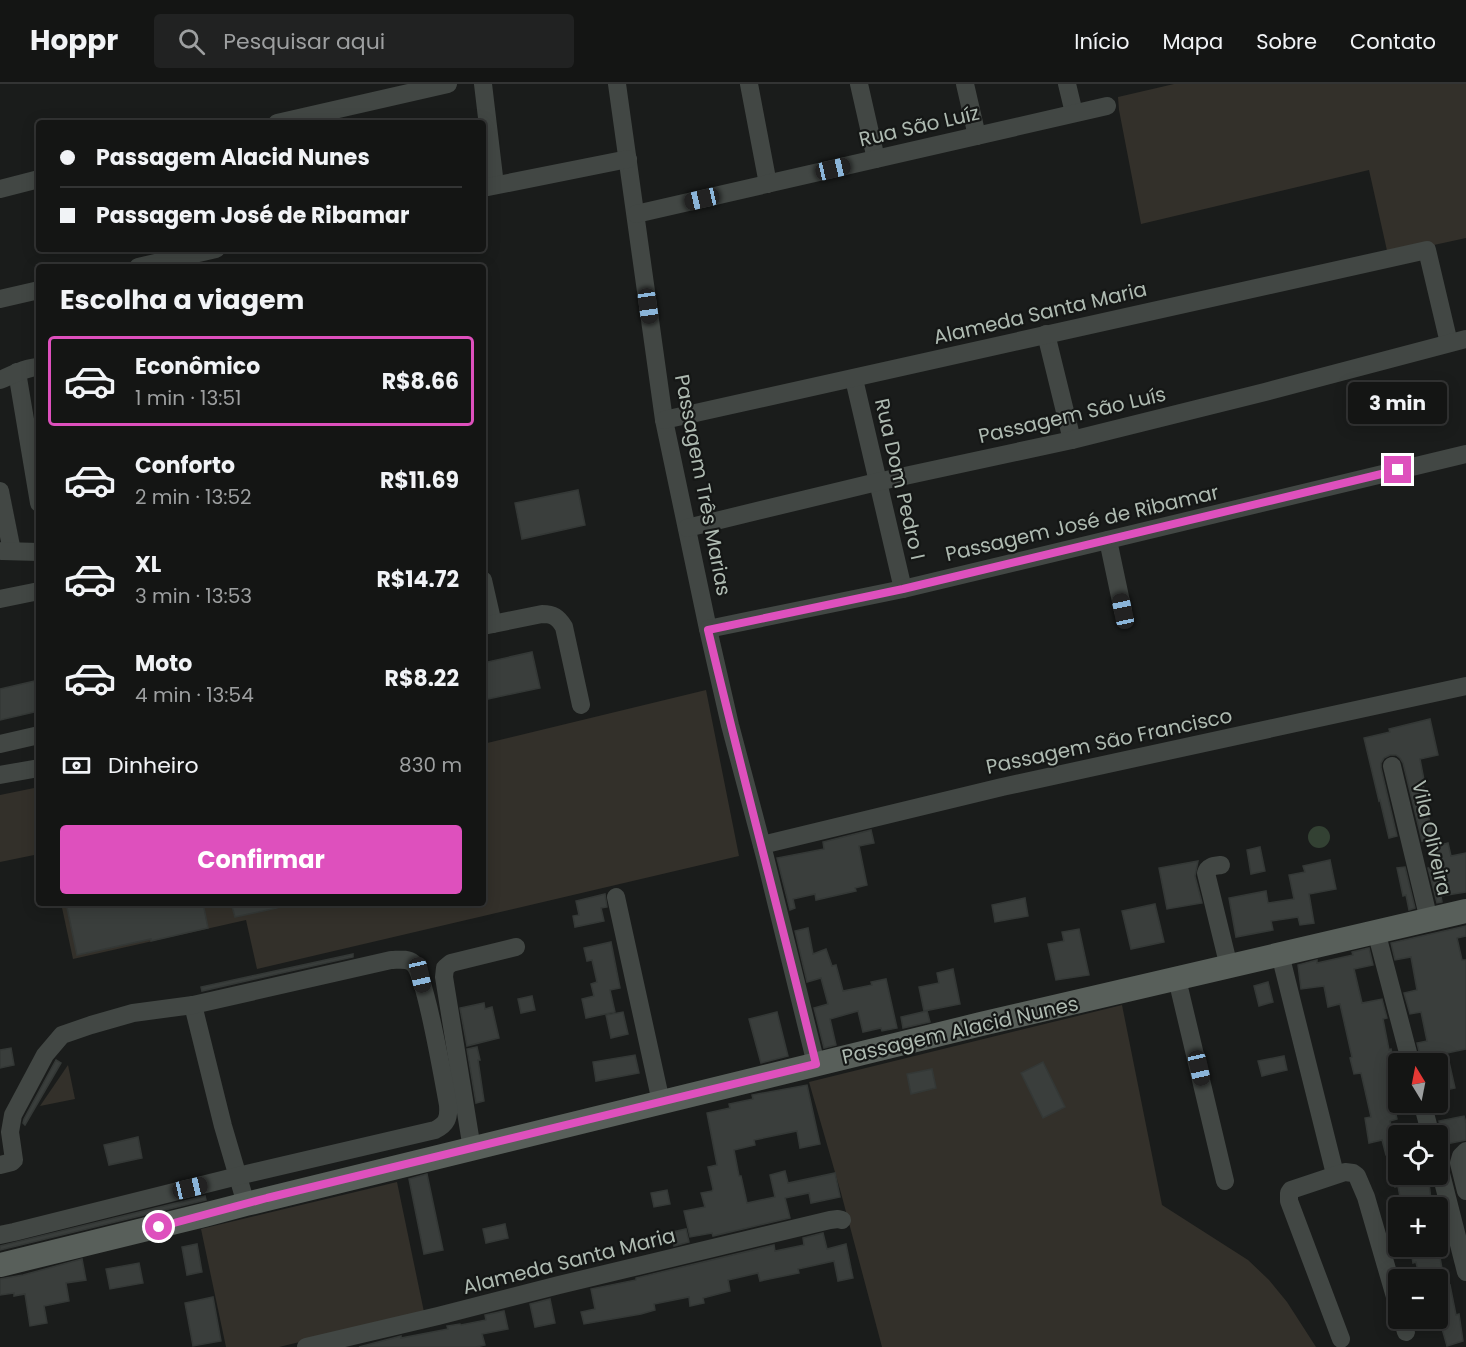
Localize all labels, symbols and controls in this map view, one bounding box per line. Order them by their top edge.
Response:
search box [154,14,574,68]
text: Hoppr [30,21,118,60]
icon: search [175,25,208,58]
text: Pesquisar aqui [223,26,385,57]
text: Início [1074,27,1129,56]
text: Mapa [1162,27,1223,56]
text: Sobre [1256,27,1317,56]
text: Contato [1350,27,1436,56]
street label: Rua São Luíz [856,99,982,153]
text: Passagem Alacid Nunes [96,142,370,173]
car [813,156,853,182]
car [682,186,722,212]
text: Passagem José de Ribamar [96,200,409,231]
street label: Alameda Santa Maria [931,275,1149,351]
text: Escolha a viagem [60,281,304,318]
car [637,287,659,325]
text: Econômico [135,351,260,382]
icon: car [63,354,117,408]
text: R$8.66 [382,366,459,397]
street label: Passagem Três Marias [668,372,738,598]
street label: Passagem São Luís [976,380,1168,450]
callout: 3 min [1348,383,1448,425]
text: 1 min · 13:51 [135,384,241,412]
text: 3 min [1369,389,1426,417]
street label: Rua Dom Pedro I [868,396,932,562]
text: Conforto [135,450,235,481]
icon: car [63,453,117,507]
route end [1384,456,1411,483]
text: R$11.69 [380,465,459,496]
street label: Passagem José de Ribamar [942,478,1222,568]
text: 2 min · 13:52 [135,483,252,511]
text: XL [135,549,161,580]
icon: car [63,552,117,606]
text: R$14.72 [376,564,459,595]
text: 3 min · 13:53 [135,582,252,610]
car [1110,592,1136,630]
text: Moto [135,648,192,679]
icon: car [63,651,117,705]
text: R$8.22 [385,663,459,694]
text: 4 min · 13:54 [135,681,254,709]
street label: Passagem São Francisco [983,701,1235,781]
icon: cash [60,749,93,782]
text: Dinheiro [108,750,198,781]
text: 830 m [399,751,462,779]
street label: Vila Oliveira [1405,778,1459,898]
button: Confirmar [60,825,462,894]
car [407,955,433,995]
street label: Passagem Alacid Nunes [839,989,1081,1071]
car [1186,1048,1212,1088]
north arrow [1388,1053,1448,1113]
map controls [1388,1053,1448,1329]
button: locate [1388,1125,1448,1185]
car [170,1175,210,1201]
button: + [1388,1197,1448,1257]
route start [145,1213,172,1240]
street label: Alameda Santa Maria [460,1221,678,1301]
button: − [1388,1269,1448,1329]

